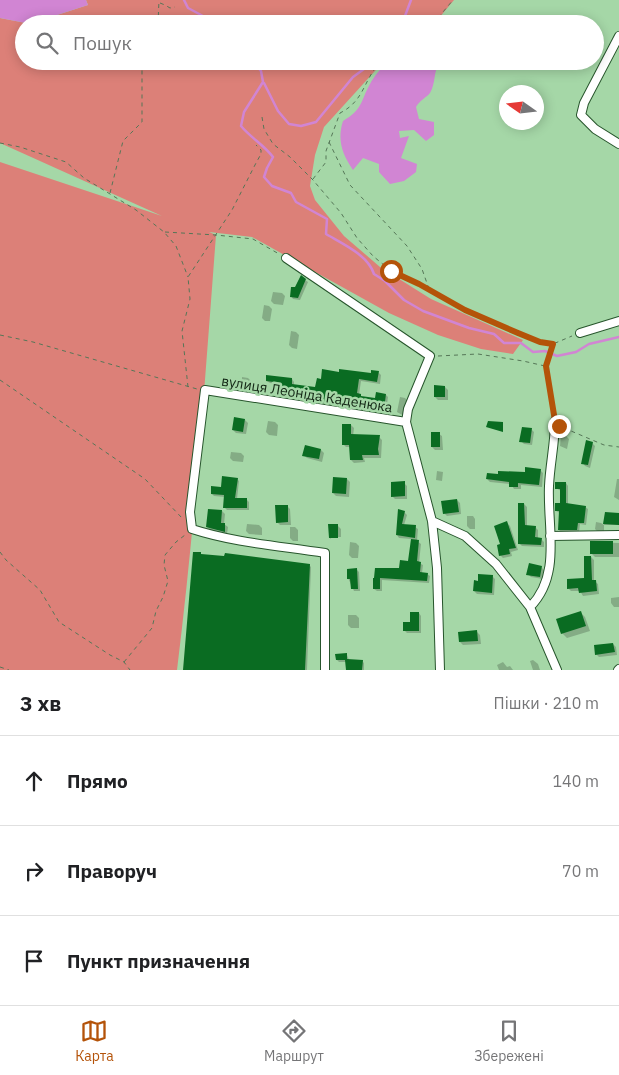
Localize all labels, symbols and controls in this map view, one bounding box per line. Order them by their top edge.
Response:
search box [15,15,604,70]
icon: search [33,29,61,57]
text: Пошук [73,31,132,55]
north arrow [499,85,544,130]
route start [380,260,403,283]
street label: вулиця Леоніда Каденюка [220,372,394,417]
route end [548,415,571,438]
text: 3 хв [20,689,61,717]
text: Пішки · 210 m [494,693,599,713]
icon: ahead [20,767,48,795]
text: Прямо [67,769,128,793]
text: 140 m [552,771,599,791]
icon: right [20,857,48,885]
text: Праворуч [67,859,157,883]
text: 70 m [562,861,599,881]
icon: arrive [20,947,48,975]
text: Пункт призначення [67,949,250,973]
tab: Карта [75,1017,114,1065]
tab: Маршрут [264,1017,324,1065]
tab: Збережені [474,1017,544,1065]

